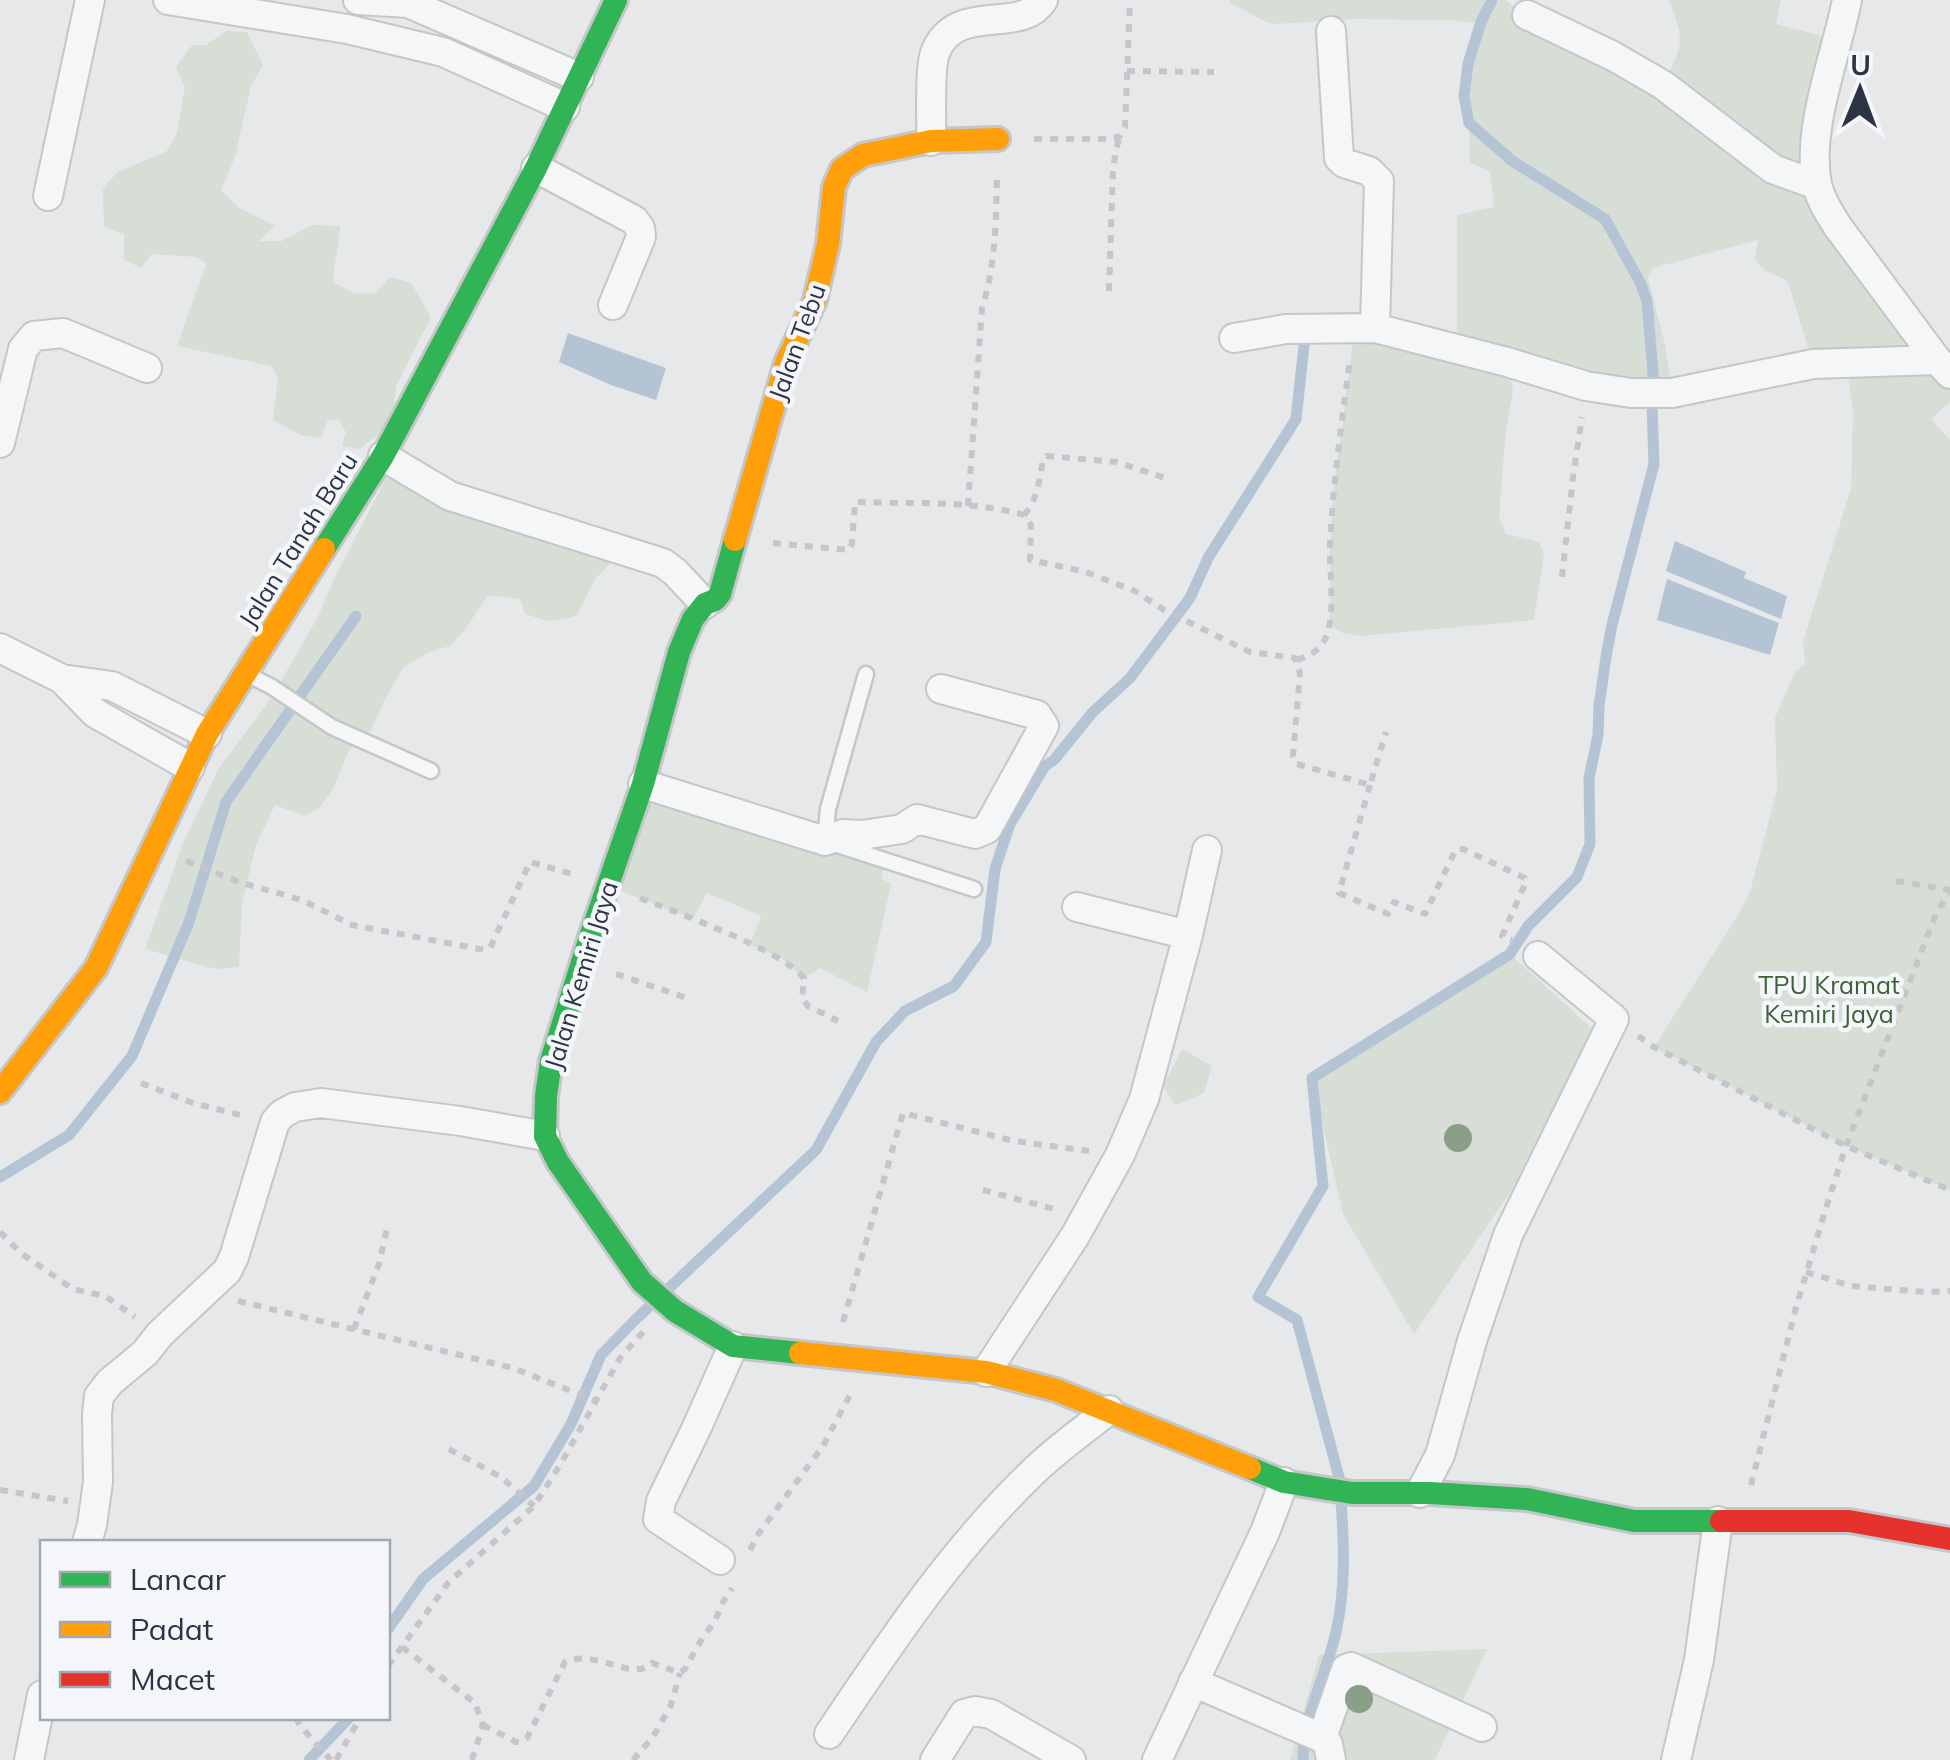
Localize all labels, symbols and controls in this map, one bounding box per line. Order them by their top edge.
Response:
north arrow [1810,40,1910,140]
text: U [1850,47,1871,82]
street label: Jalan Tebu [761,279,832,404]
street label: Jalan Tanah Baru [231,447,364,633]
street label: Jalan Kemiri Jaya [537,877,624,1073]
park label: TPU Kramat Kemiri Jaya [1758,969,1900,1029]
legend [40,1540,390,1720]
text: Lancar [130,1560,226,1598]
text: Padat [130,1610,213,1648]
text: Macet [130,1660,215,1698]

